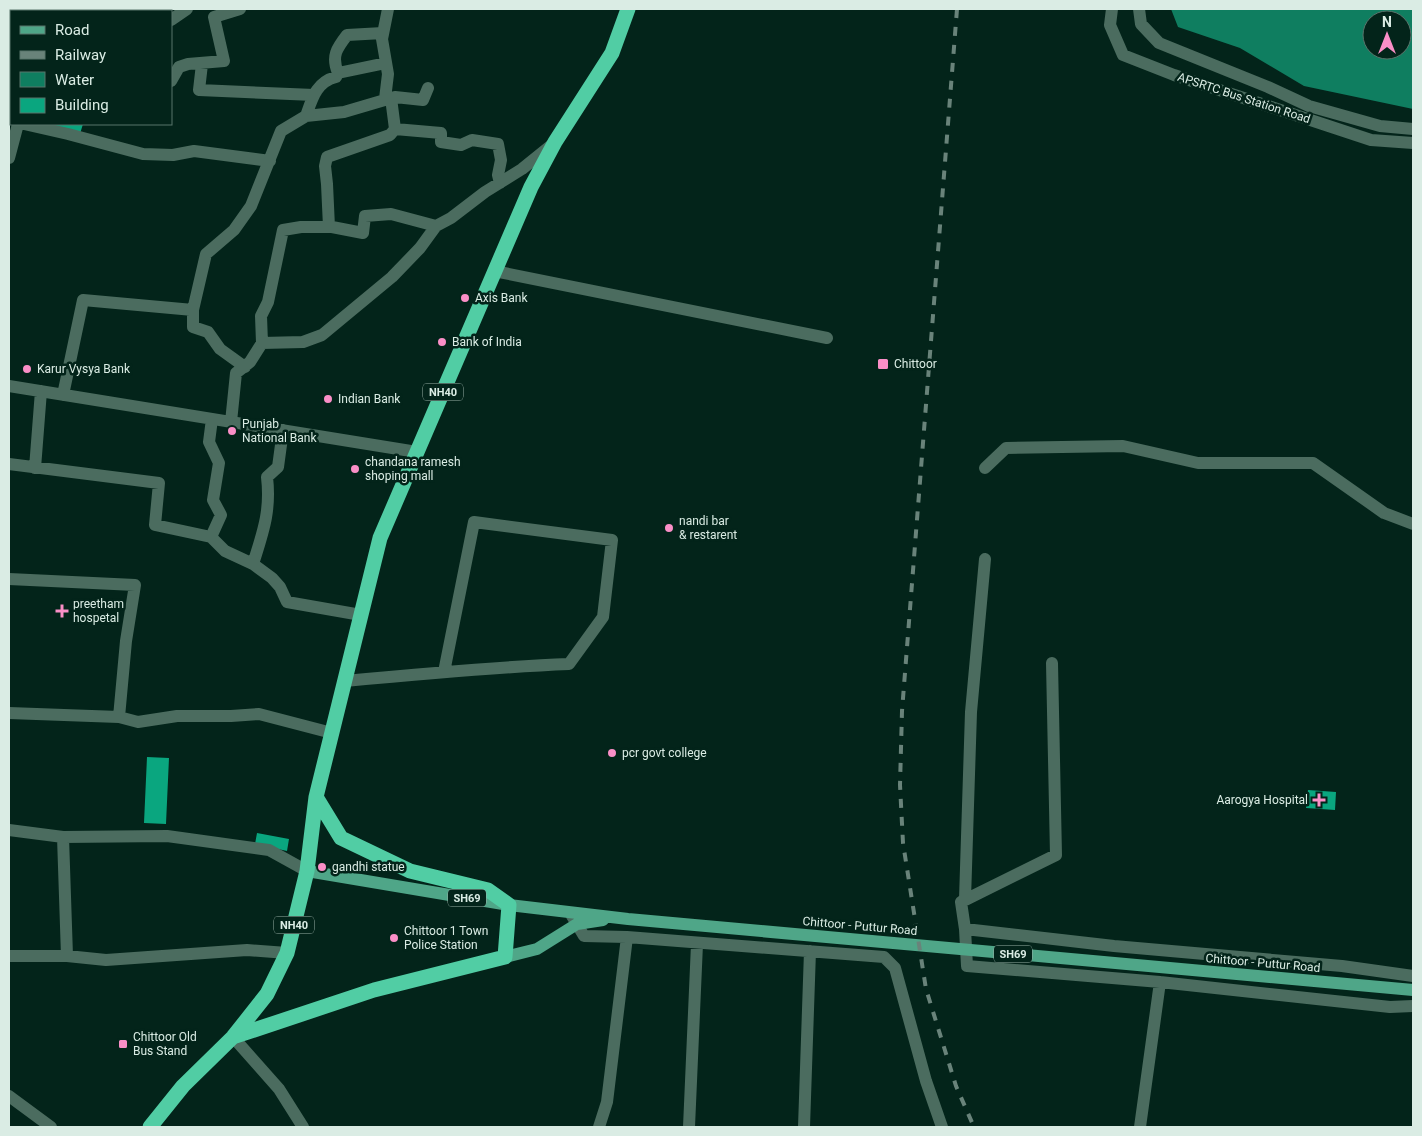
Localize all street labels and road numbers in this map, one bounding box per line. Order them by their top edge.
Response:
street label: APSRTC Bus Station Road [1176,70,1312,126]
road number: NH40 [423,384,463,401]
road number: SH69 [448,890,486,906]
street label: Chittoor - Puttur Road [802,914,918,938]
road number: NH40 [274,916,314,934]
road number: SH69 [994,946,1032,962]
street label: Chittoor - Puttur Road [1205,951,1321,975]

